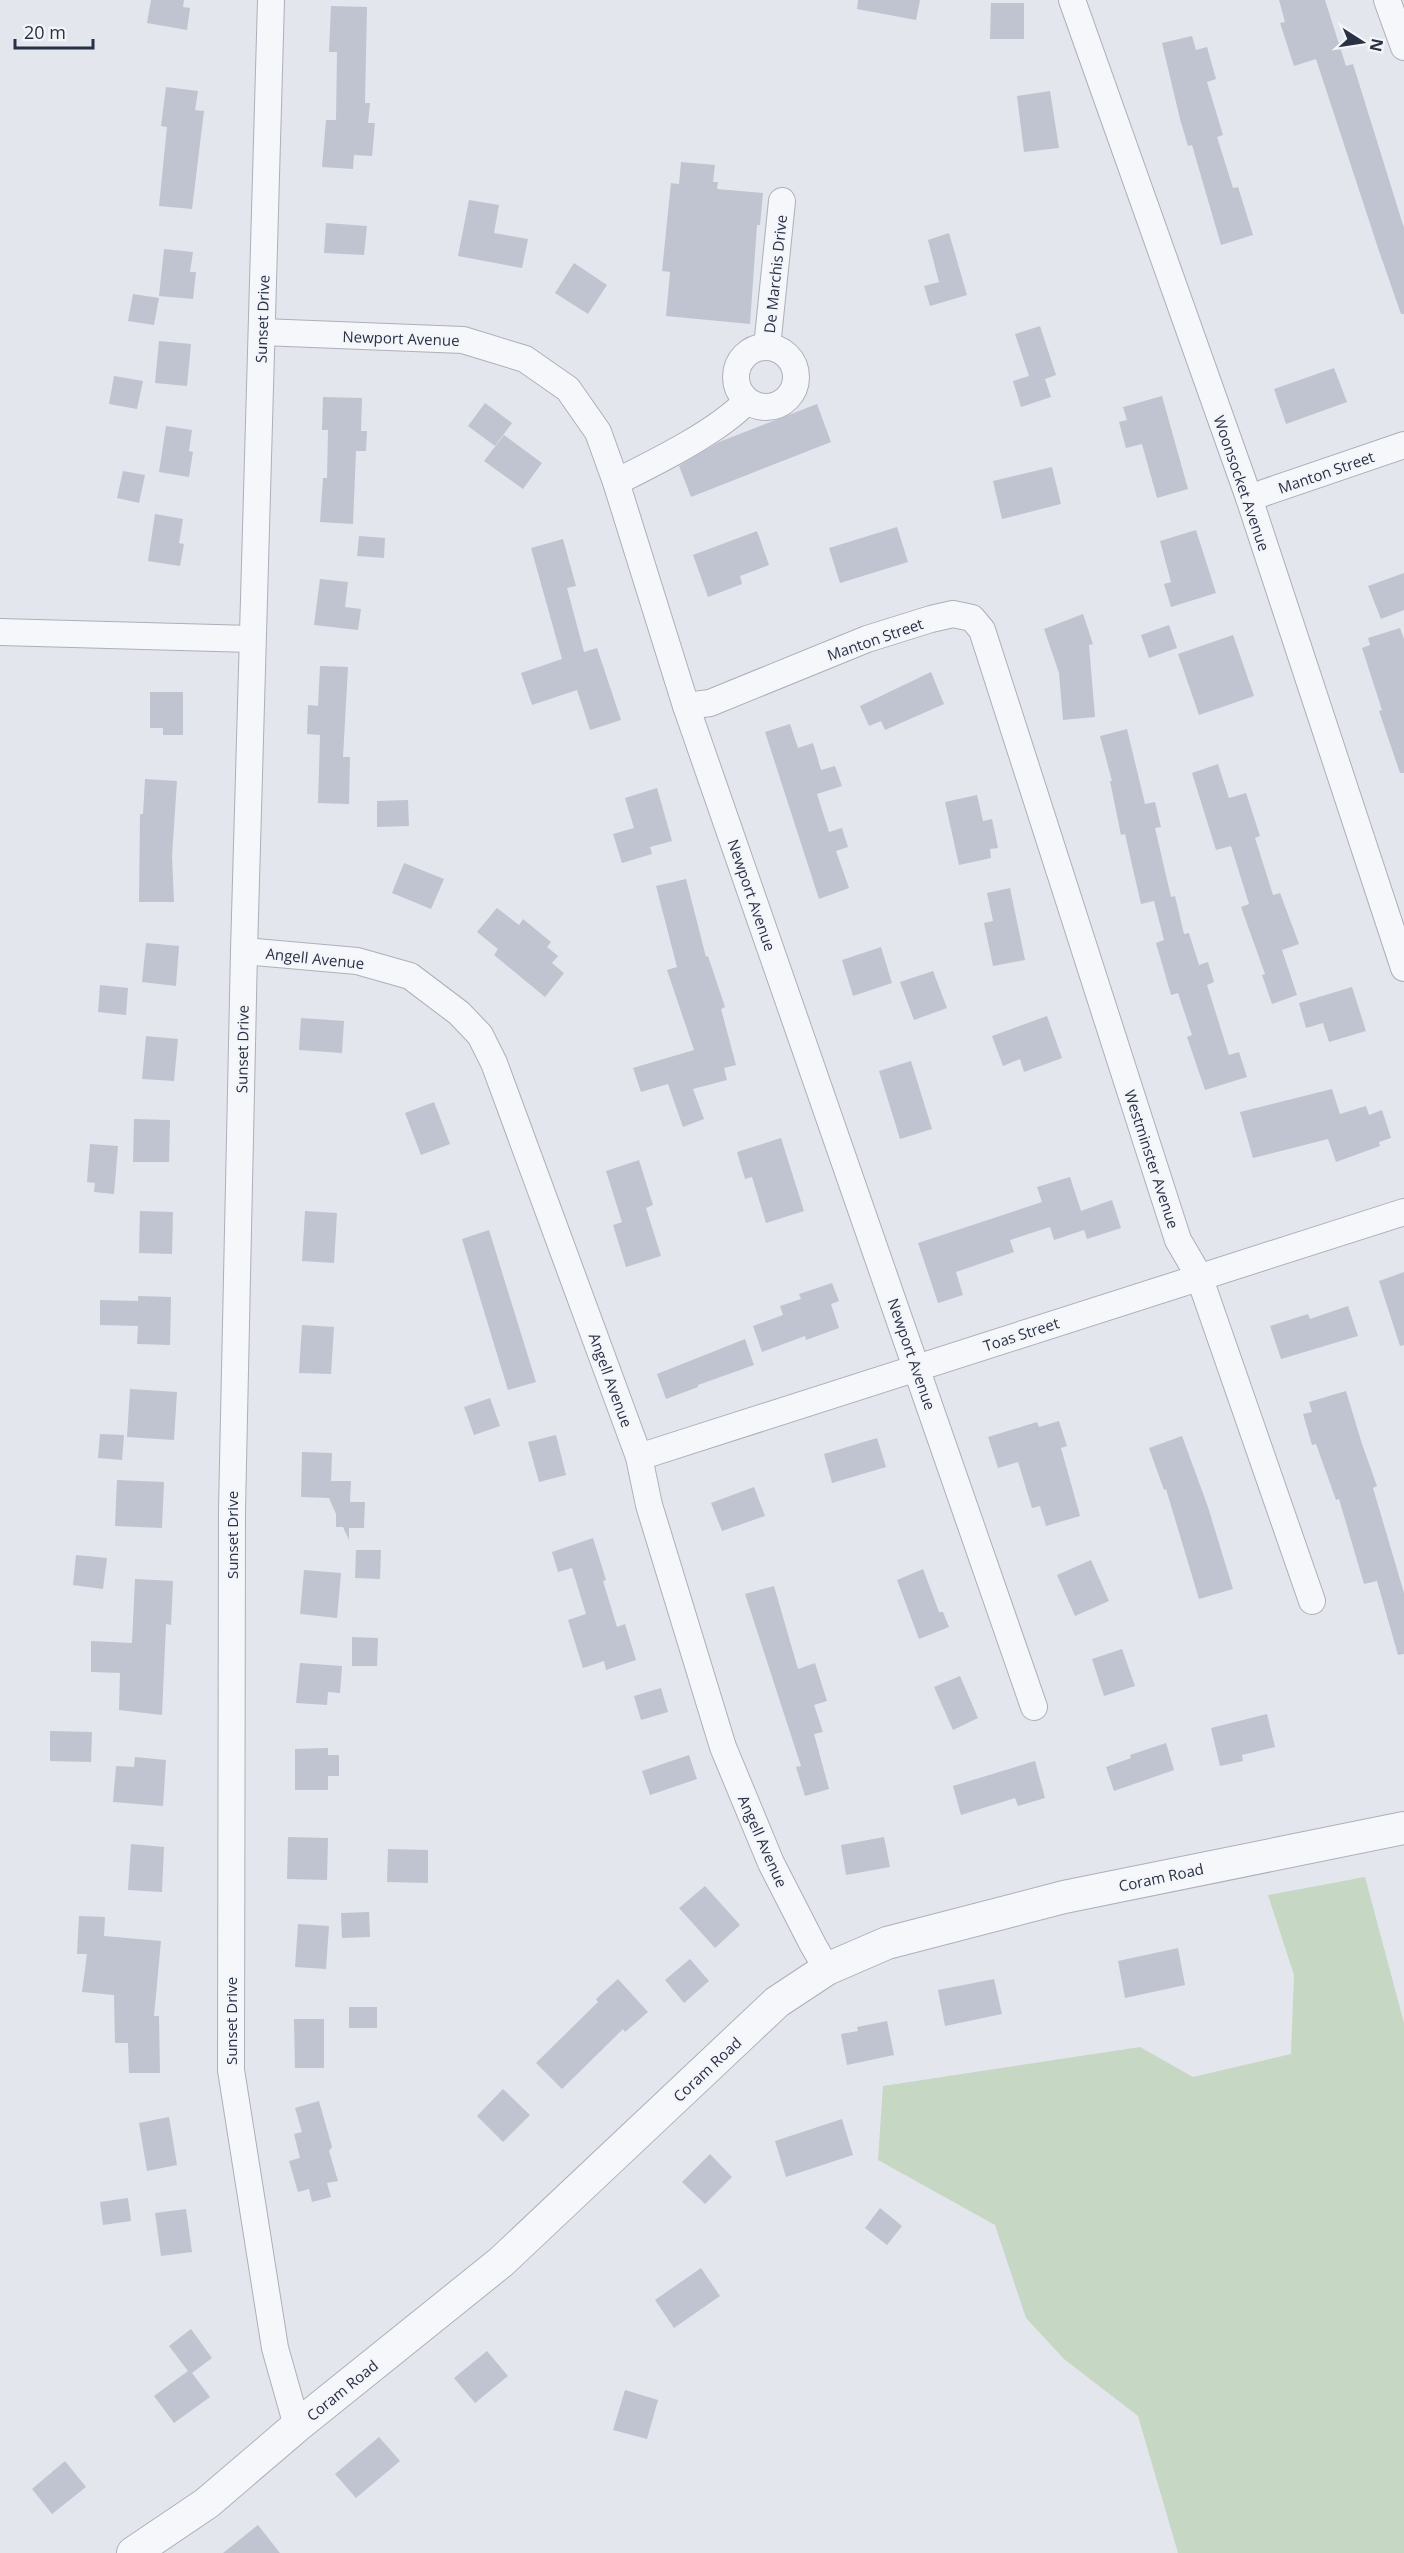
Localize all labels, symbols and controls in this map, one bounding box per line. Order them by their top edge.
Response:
scale bar [15,12,93,50]
north arrow [1332,12,1392,72]
text: 20 m [24,20,66,44]
text: N [1365,36,1389,54]
street label: De Marchis Drive [759,214,791,334]
street label: Sunset Drive [250,275,274,363]
street label: Newport Avenue [342,326,460,350]
street label: Woonsocket Avenue [1209,413,1275,553]
street label: Manton Street [1275,446,1377,498]
street label: Manton Street [824,613,926,665]
street label: Newport Avenue [723,836,781,954]
street label: Angell Avenue [265,943,365,973]
street label: Sunset Drive [231,1005,253,1093]
street label: Westminster Avenue [1120,1087,1184,1231]
street label: Newport Avenue [883,1295,941,1413]
street label: Toas Street [981,1312,1061,1356]
street label: Angell Avenue [585,1330,637,1430]
street label: Sunset Drive [222,1491,242,1579]
street label: Angell Avenue [734,1792,792,1890]
street label: Coram Road [1117,1858,1205,1896]
street label: Sunset Drive [221,1977,241,2065]
street label: Coram Road [669,2032,745,2106]
street label: Coram Road [302,2355,382,2425]

